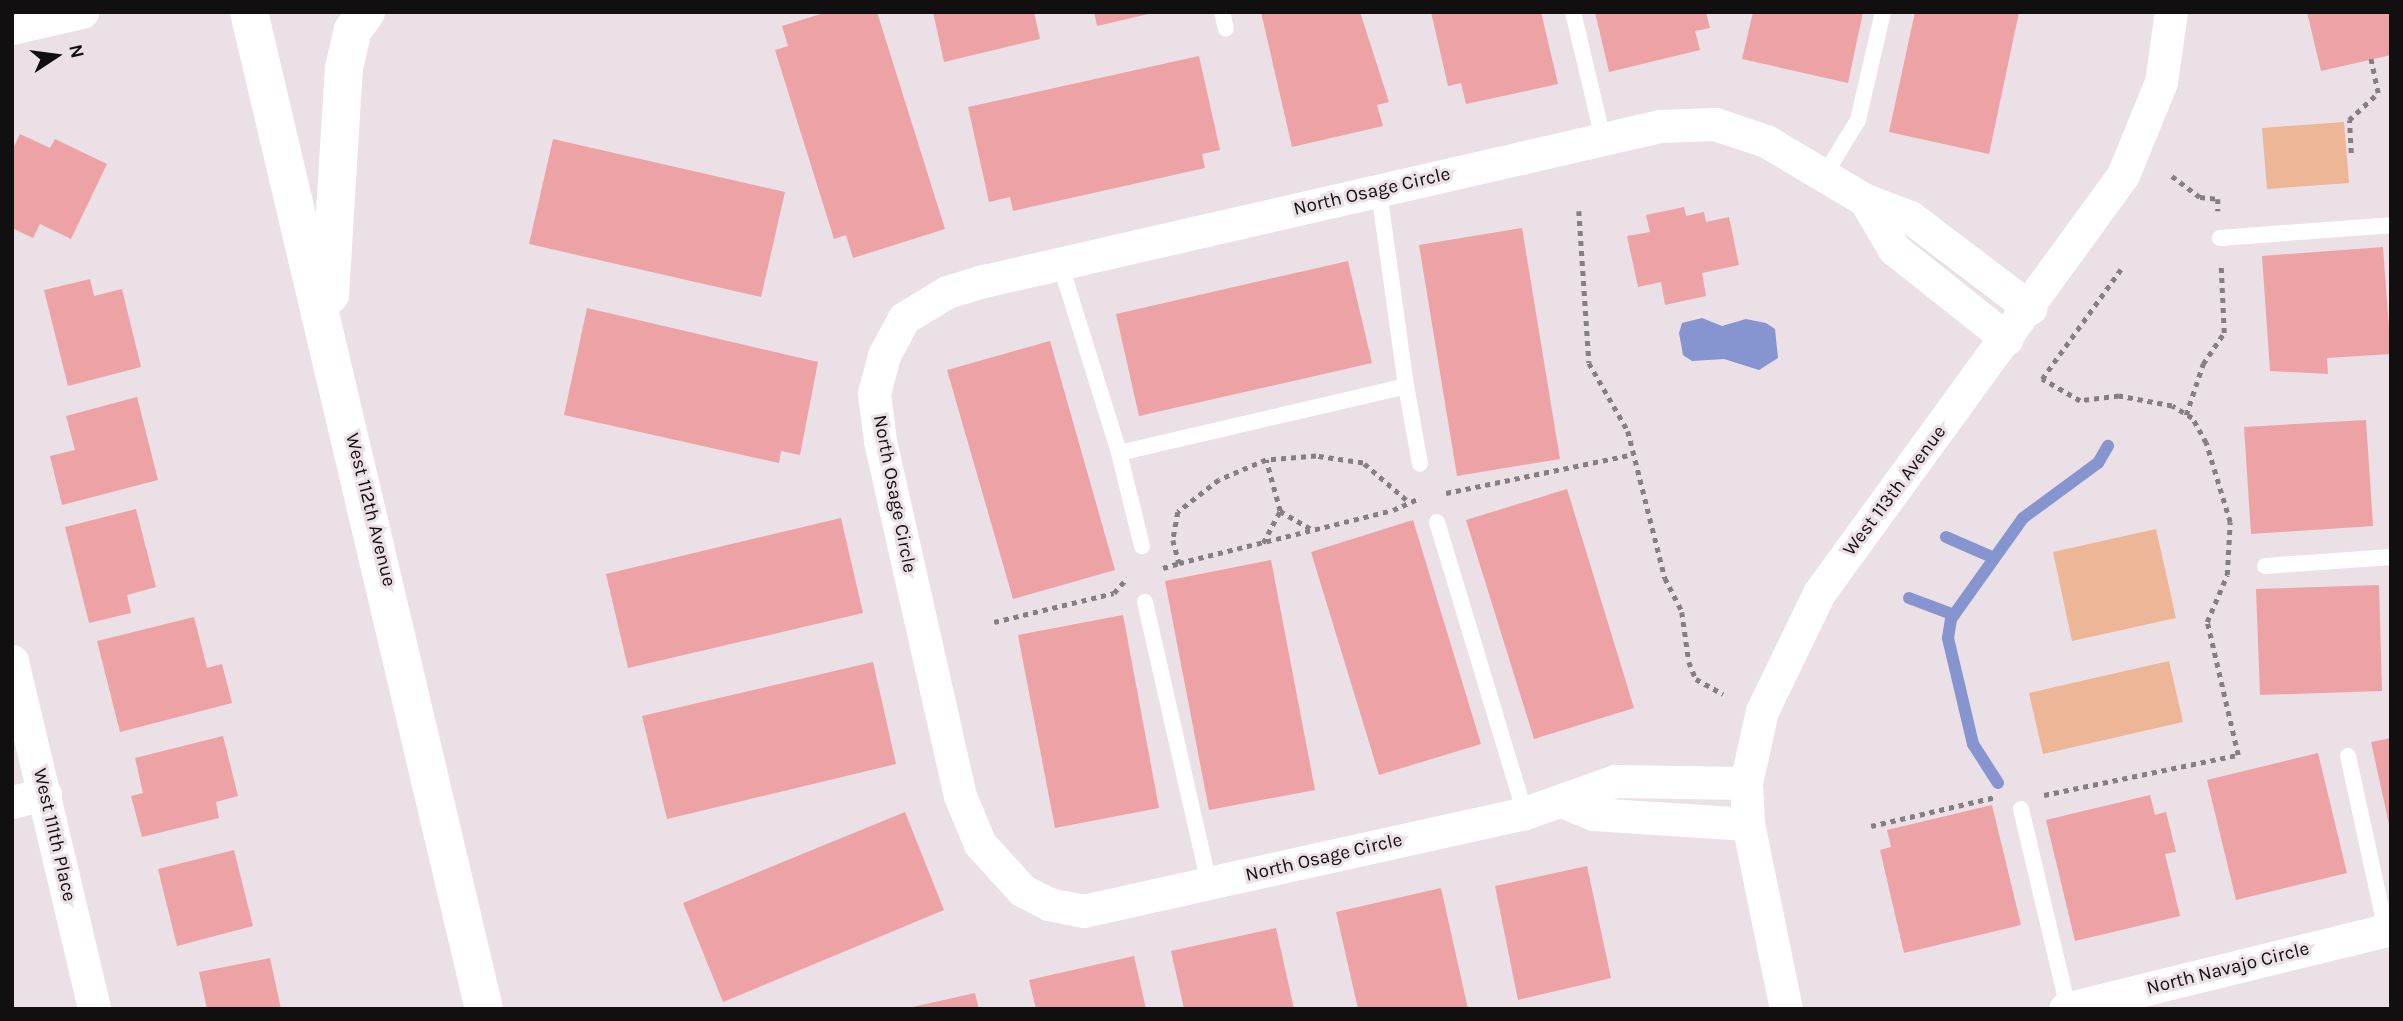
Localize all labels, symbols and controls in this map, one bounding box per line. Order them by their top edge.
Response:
north arrow [21,21,91,91]
text: N [64,42,89,60]
street label: North Osage Circle [1291,163,1453,221]
street label: North Osage Circle [868,413,920,575]
street label: West 113th Avenue [1839,421,1951,561]
street label: West 112th Avenue [340,431,400,589]
street label: West 111th Place [28,766,80,904]
street label: North Osage Circle [1243,829,1405,887]
street label: North Navajo Circle [2144,938,2312,1000]

